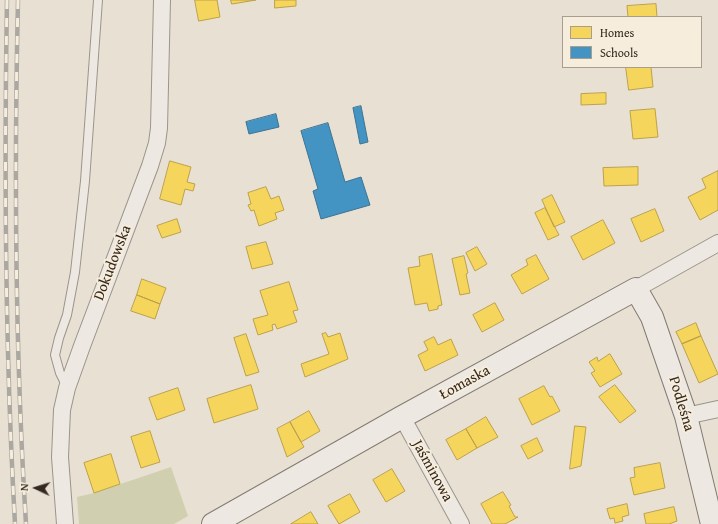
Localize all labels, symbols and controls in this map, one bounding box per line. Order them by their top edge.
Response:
legend [562,16,702,68]
text: Homes [600,24,634,41]
text: Schools [600,44,638,61]
street label: Dokudowska [90,223,136,303]
street label: Łomaska [437,362,493,404]
street label: Podleśna [664,374,698,434]
street label: Jaśminowa [408,437,456,505]
north arrow [16,468,56,508]
text: N [16,483,32,491]

